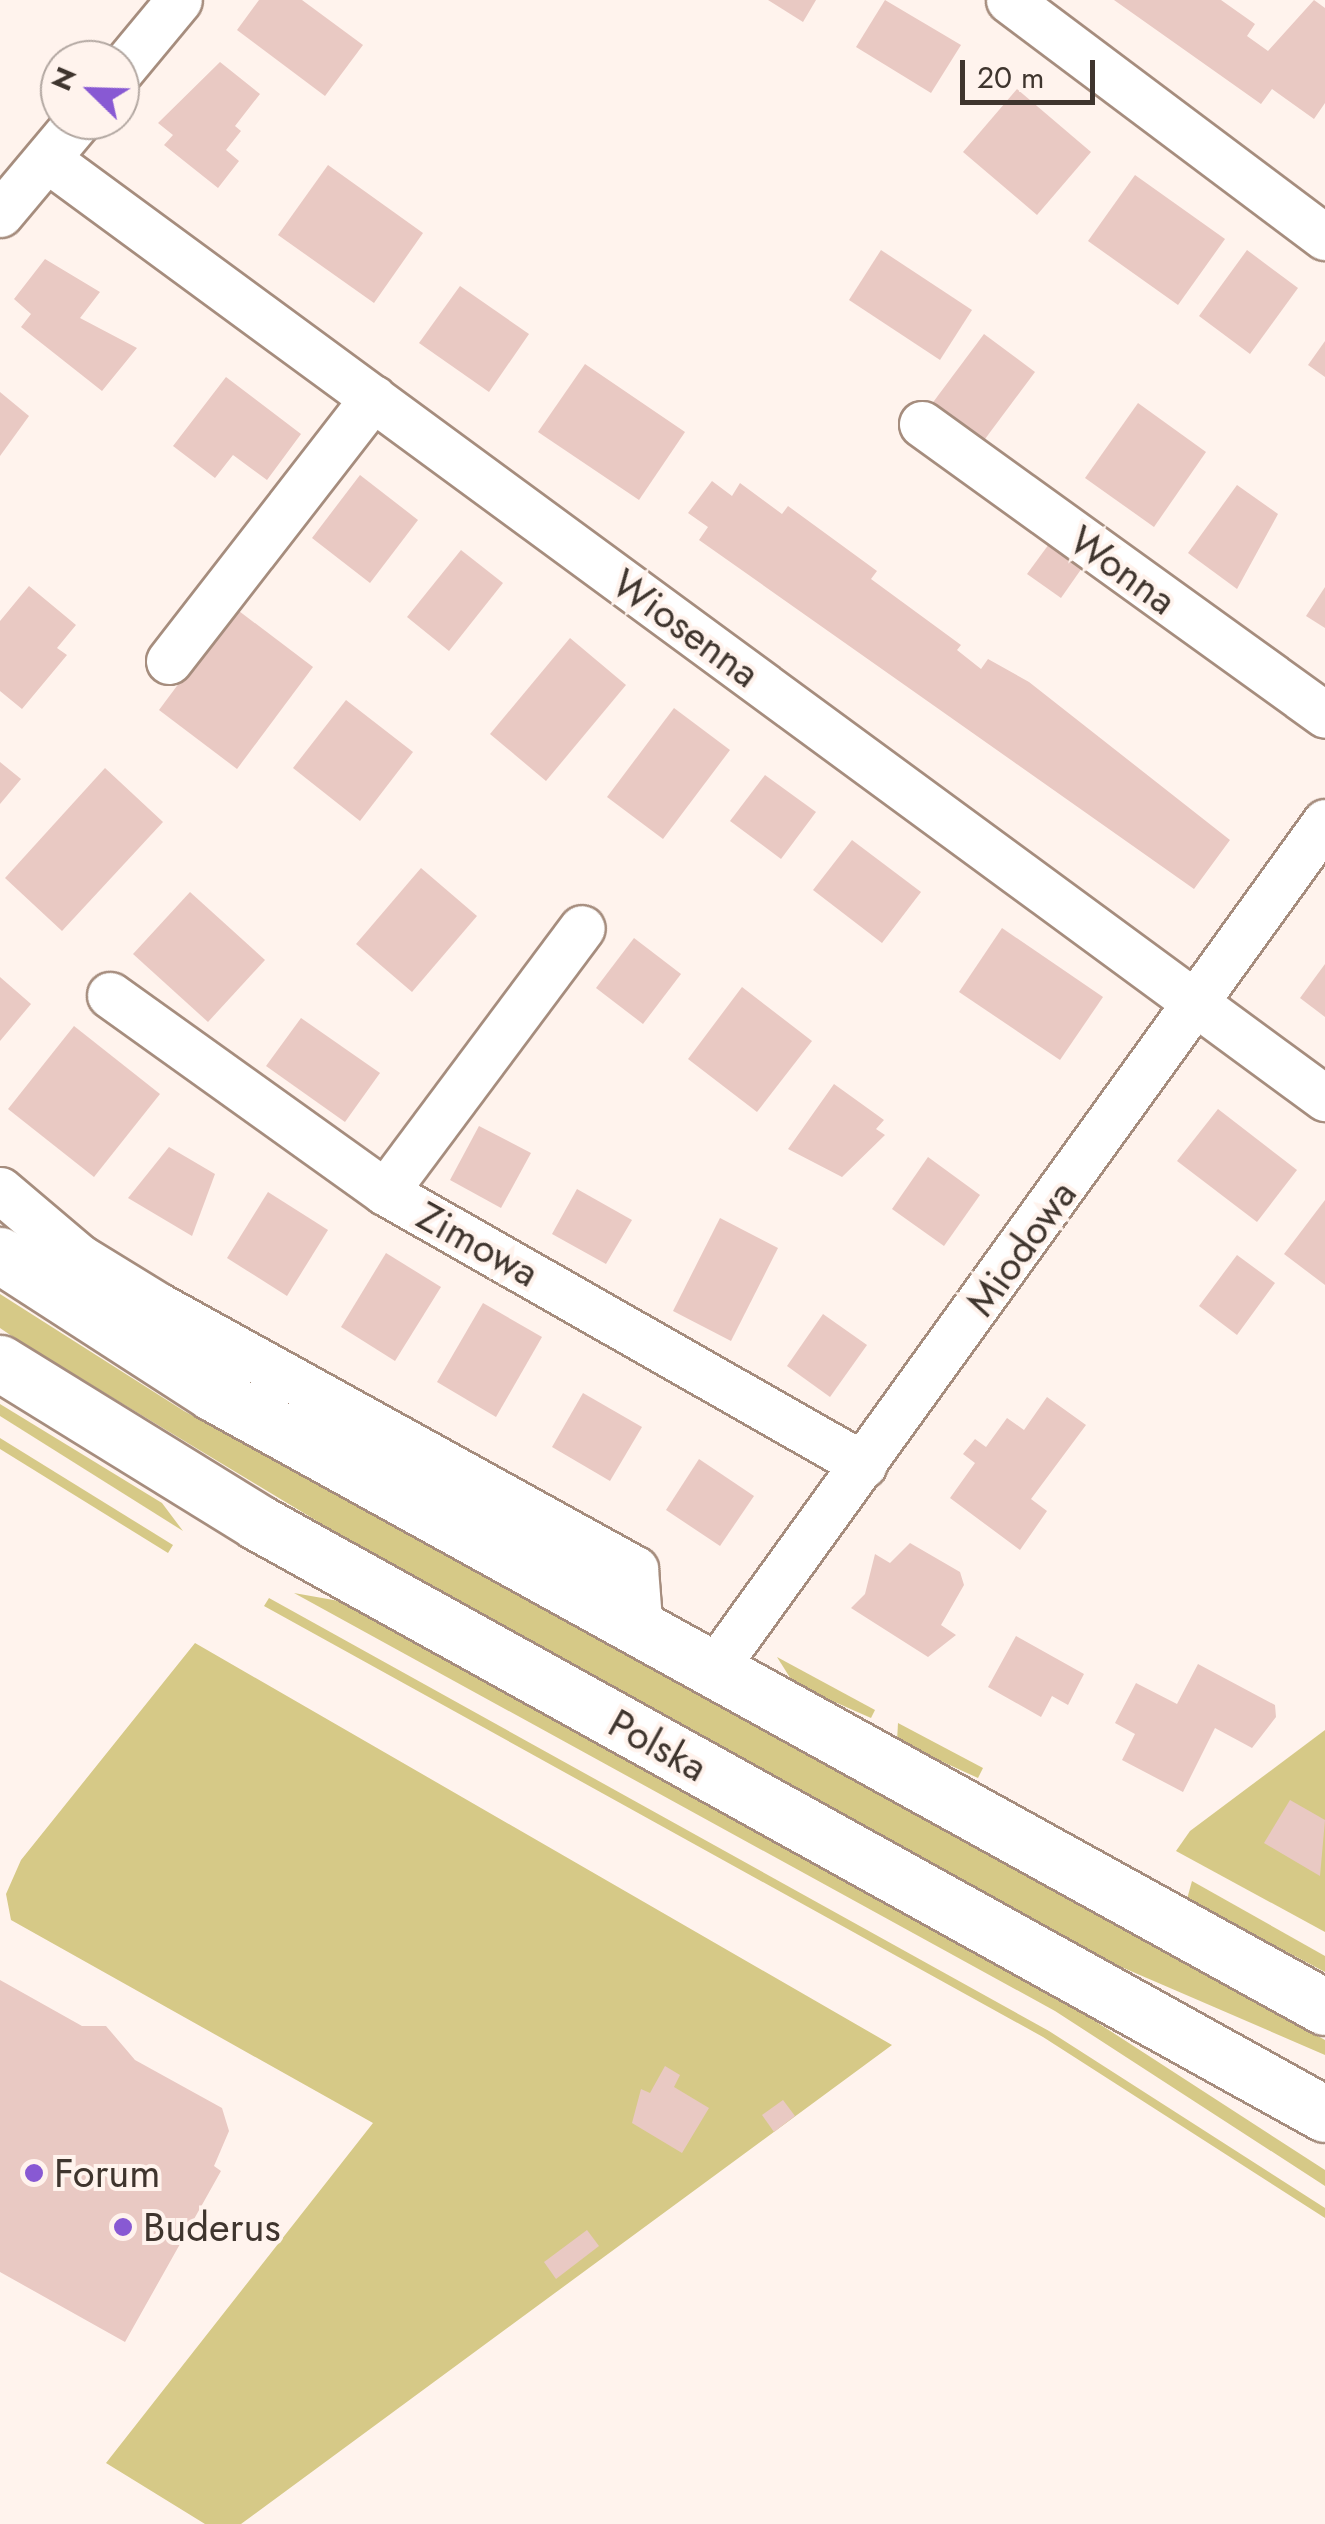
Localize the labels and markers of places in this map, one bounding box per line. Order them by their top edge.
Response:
place label: Forum [54,2149,161,2197]
marker: Forum [23,2162,45,2184]
place label: Buderus [143,2203,281,2251]
marker: Buderus [112,2216,134,2238]

